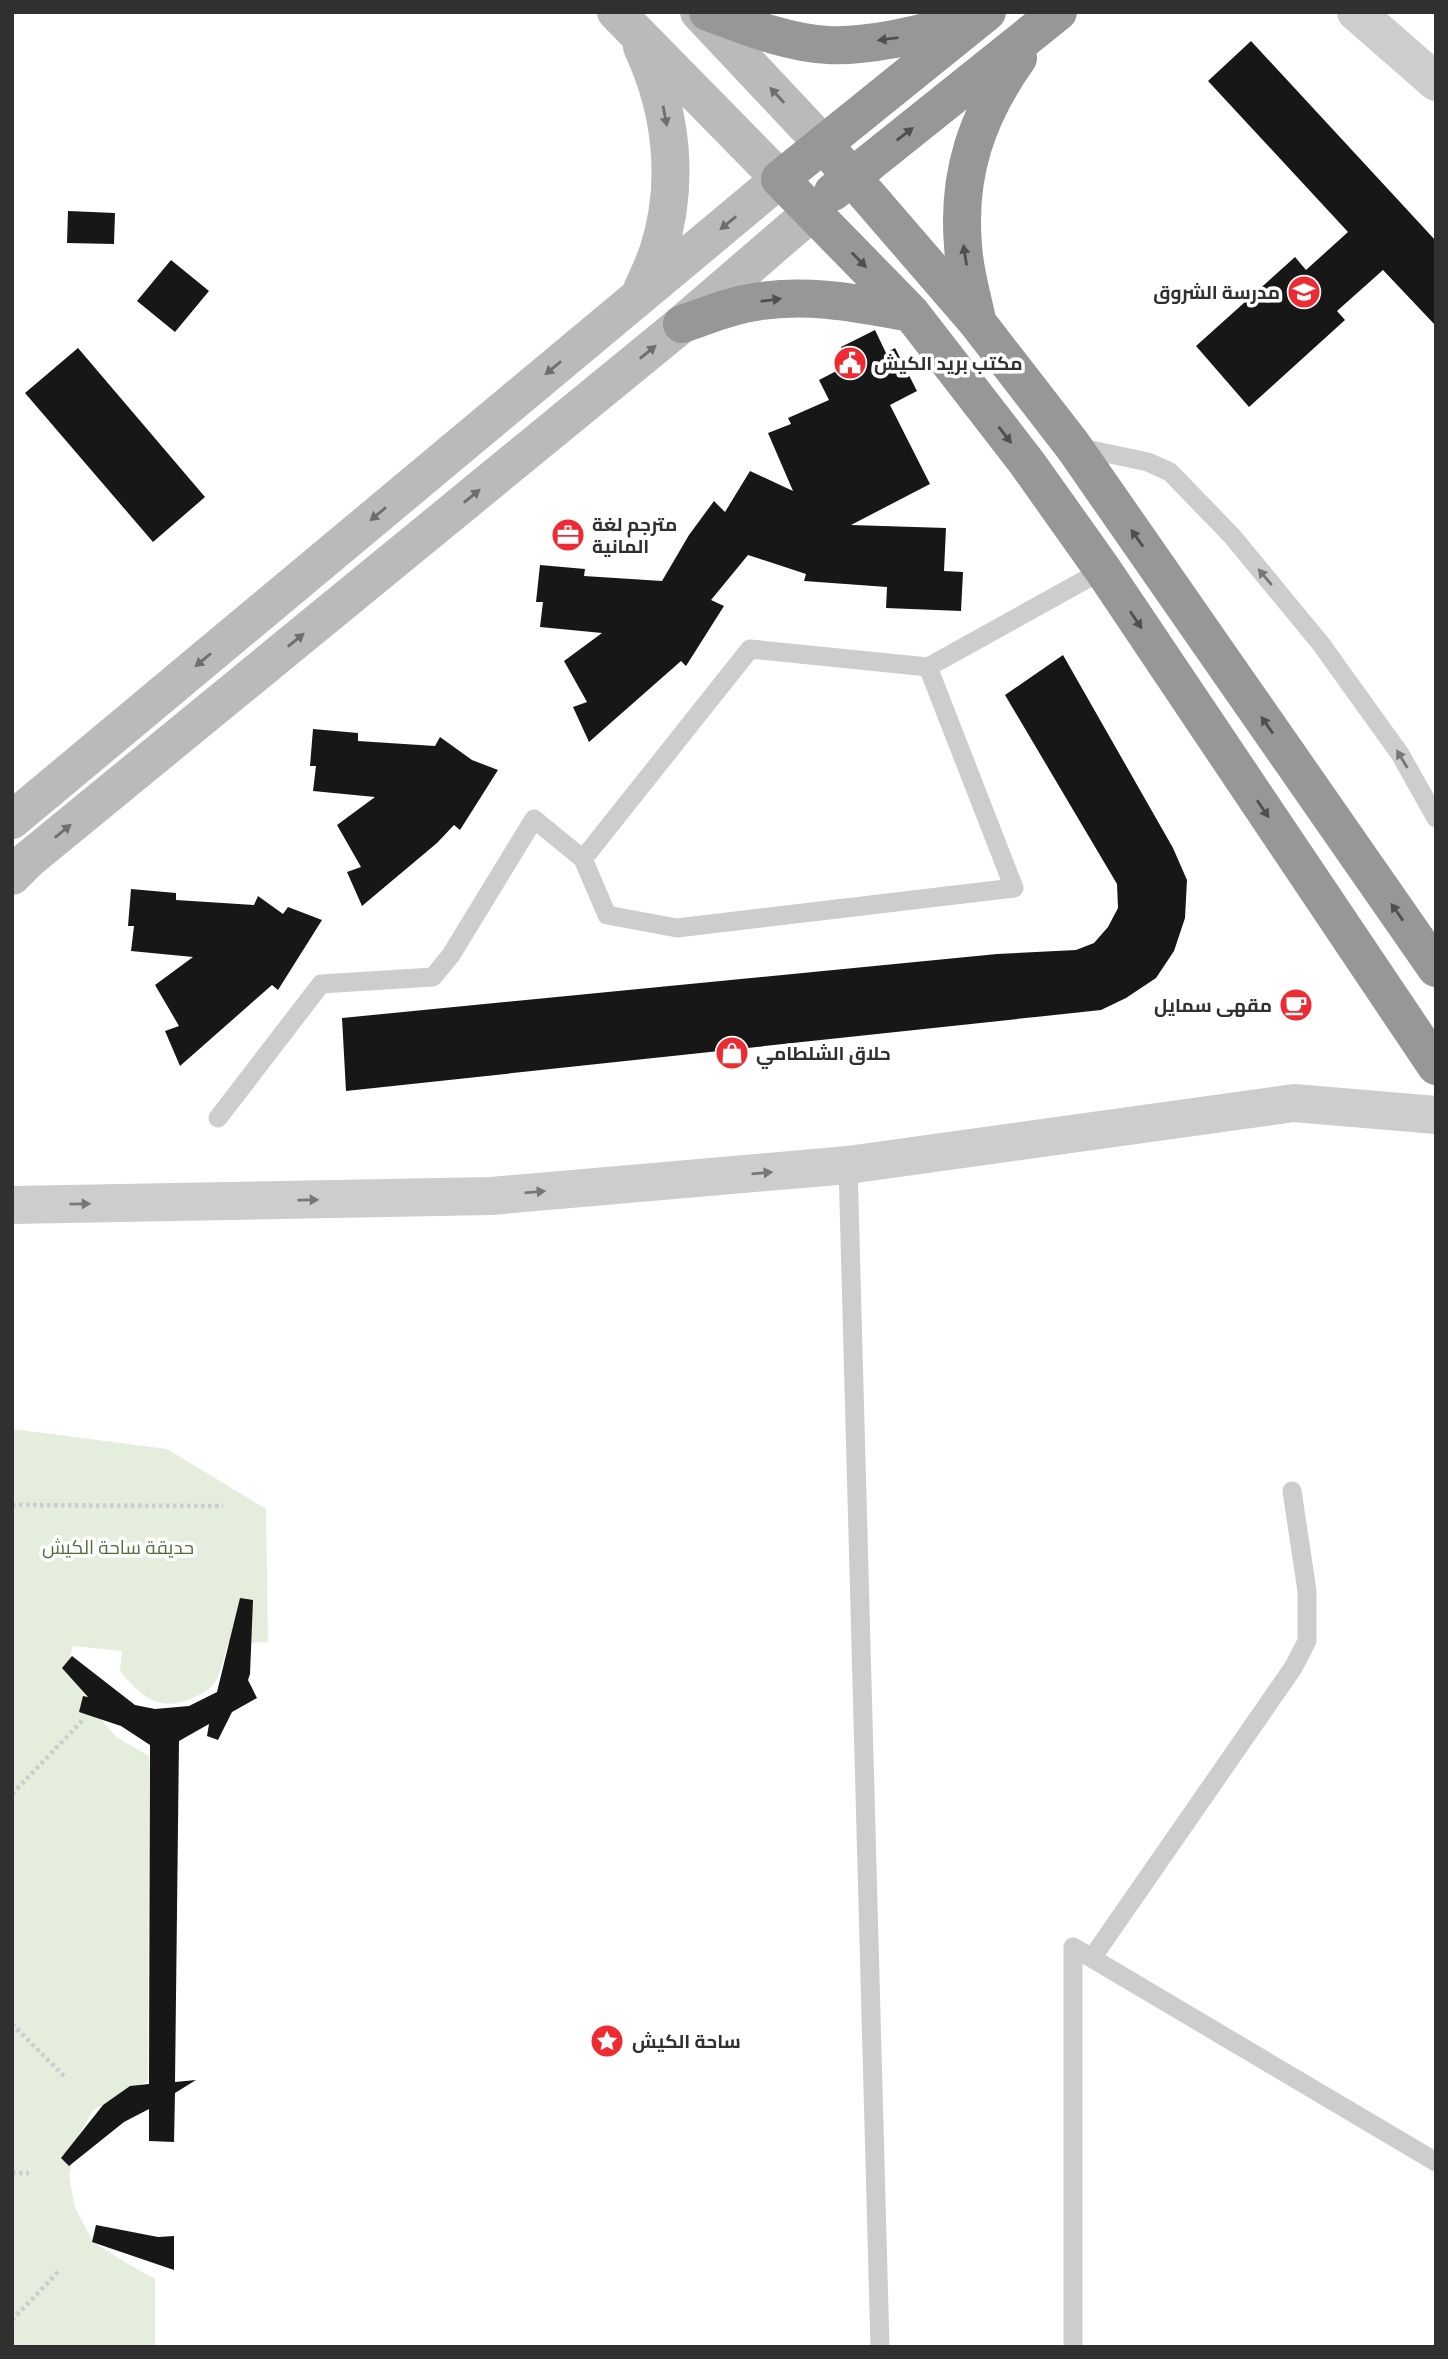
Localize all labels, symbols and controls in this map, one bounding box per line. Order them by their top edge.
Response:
one-way arrow [876,34,898,45]
one-way arrow [769,86,785,104]
one-way arrow [660,105,671,127]
one-way arrow [896,128,914,142]
one-way arrow [719,215,736,230]
one-way arrow [959,244,970,266]
one-way arrow [851,252,868,269]
school or university icon: مدرسة الشروق [1285,273,1323,311]
place label: مدرسة الشروق [1153,281,1280,305]
one-way arrow [760,294,782,305]
one-way arrow [638,344,656,359]
public building icon: مكتب بريد الكيش [831,344,869,382]
place label: مكتب بريد الكيش [874,352,1023,376]
one-way arrow [544,360,561,375]
one-way arrow [998,425,1013,443]
one-way arrow [463,489,480,504]
one-way arrow [369,506,387,522]
place label: مترجم لغة المانية [592,513,677,559]
office icon: مترجم لغة المانية [549,516,587,554]
one-way arrow [1130,529,1144,547]
one-way arrow [1258,568,1273,586]
one-way arrow [1130,611,1143,630]
one-way arrow [287,632,305,648]
one-way arrow [195,652,212,667]
one-way arrow [1260,716,1274,734]
one-way arrow [1396,749,1408,768]
one-way arrow [1256,800,1270,818]
one-way arrow [55,824,72,839]
one-way arrow [1390,903,1404,921]
cafe icon: مقهى سمايل [1277,986,1315,1024]
place label: مقهى سمايل [1154,994,1272,1018]
shop icon: حلاق الشلطامي [713,1034,751,1072]
place label: حلاق الشلطامي [756,1042,891,1069]
one-way arrow [751,1167,773,1178]
one-way arrow [524,1187,546,1198]
one-way arrow [297,1194,319,1206]
one-way arrow [70,1198,92,1210]
park label: حديقة ساحة الكيش [42,1536,194,1560]
place icon: ساحة الكيش [588,2022,626,2060]
place label: ساحة الكيش [632,2030,741,2054]

